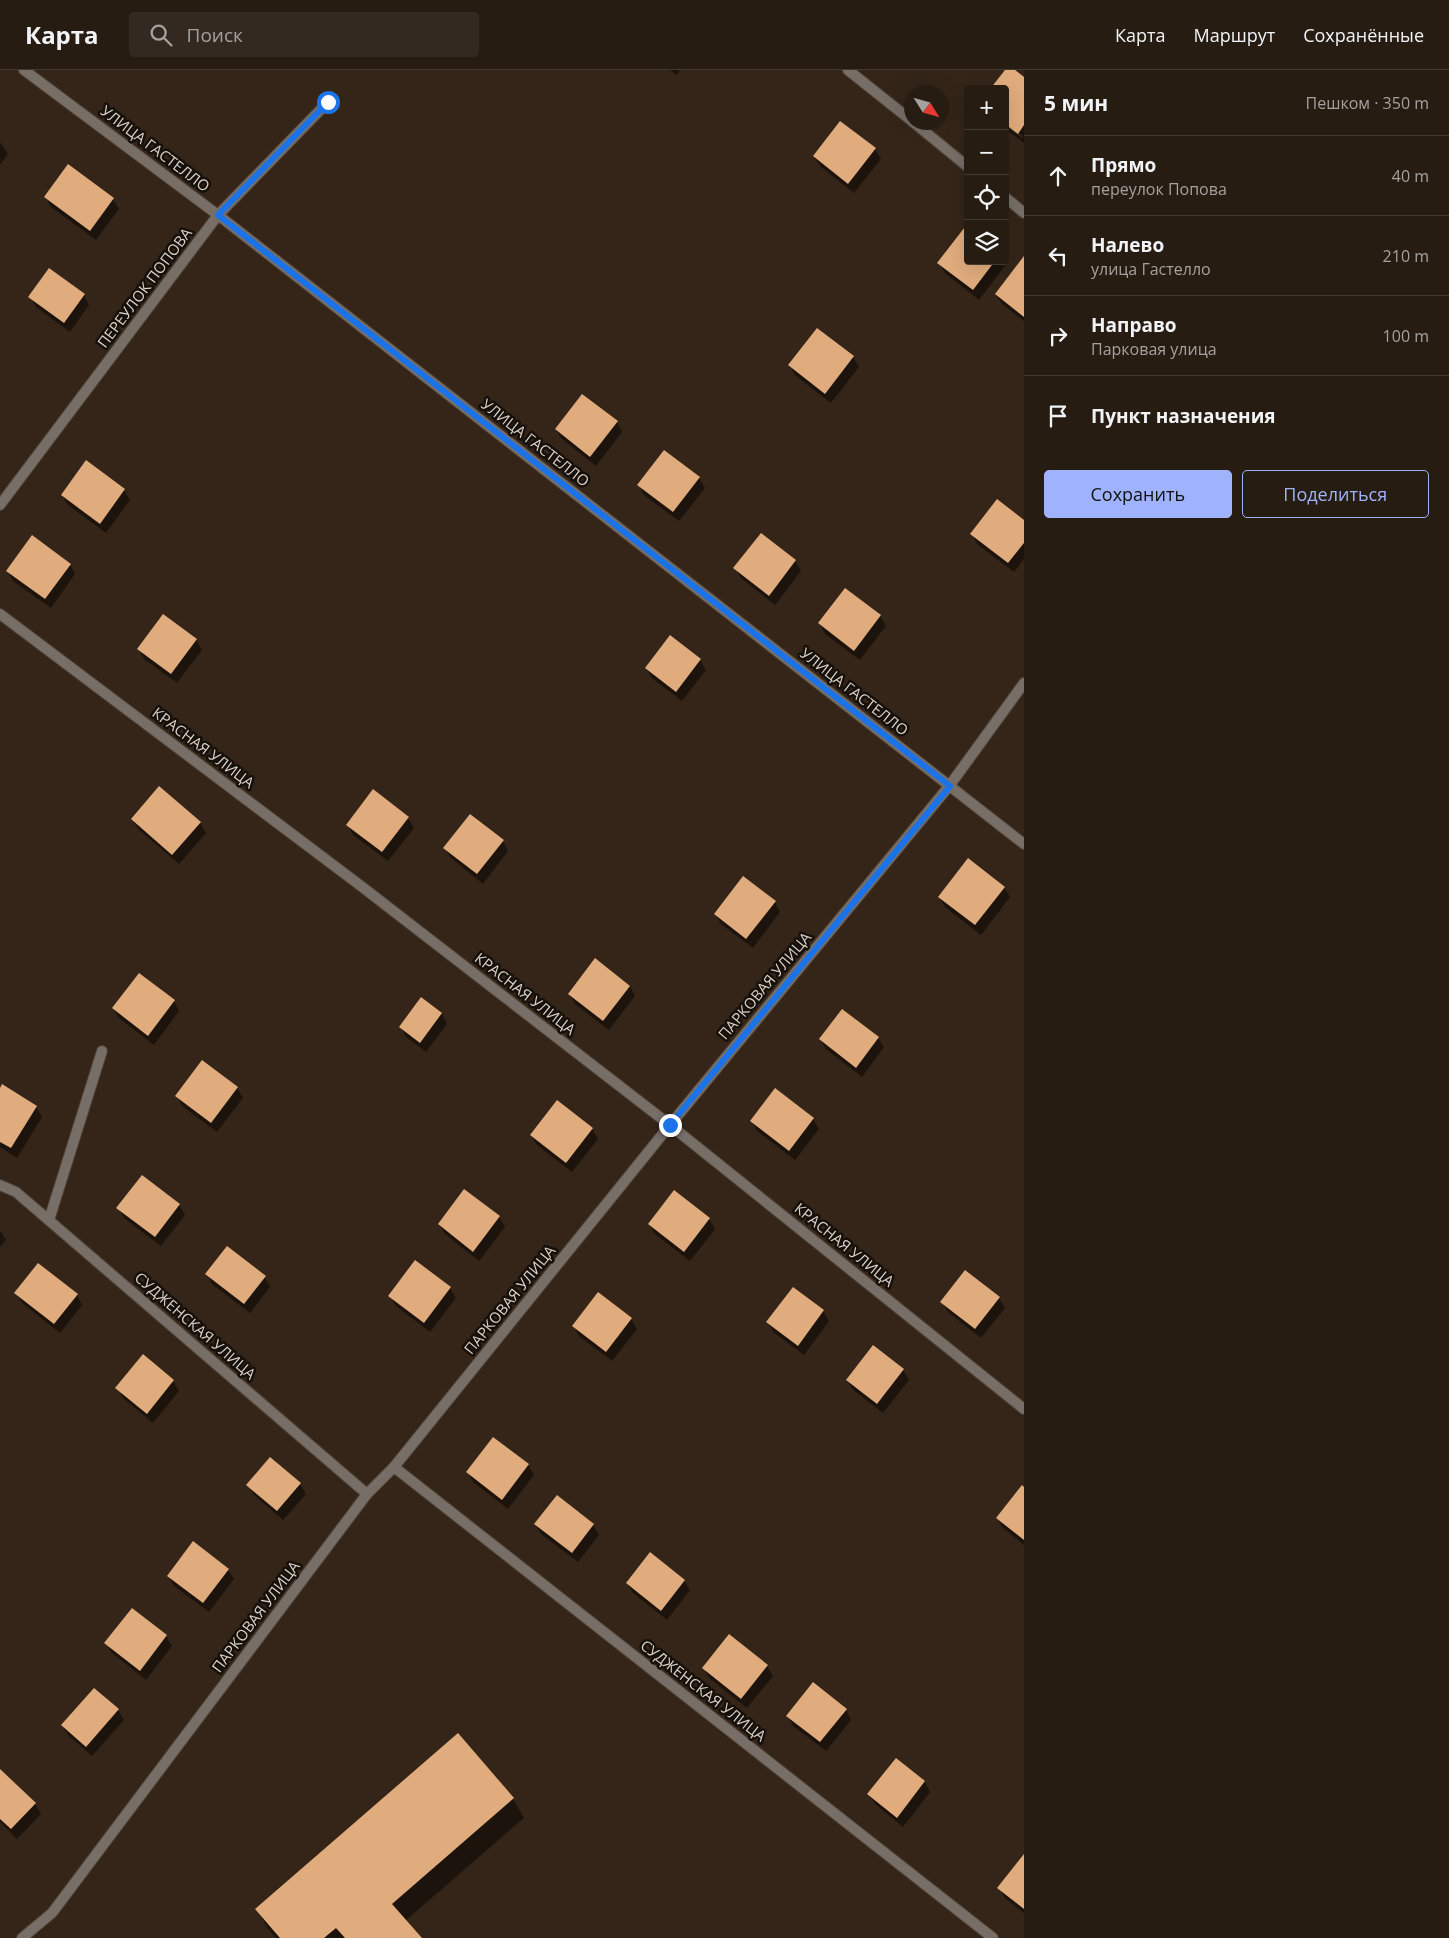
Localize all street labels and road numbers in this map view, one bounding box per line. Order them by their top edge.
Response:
street label: УЛИЦА ГАСТЕЛЛО [97,101,214,196]
street label: ПЕРЕУЛОК ПОПОВА [92,223,196,352]
street label: УЛИЦА ГАСТЕЛЛО [478,394,594,491]
street label: УЛИЦА ГАСТЕЛЛО [797,643,913,740]
street label: КРАСНАЯ УЛИЦА [149,702,259,792]
street label: ПАРКОВАЯ УЛИЦА [713,927,815,1043]
street label: КРАСНАЯ УЛИЦА [471,948,581,1039]
street label: КРАСНАЯ УЛИЦА [791,1198,899,1291]
street label: ПАРКОВАЯ УЛИЦА [459,1240,560,1358]
street label: СУДЖЕНСКАЯ УЛИЦА [131,1267,261,1384]
street label: ПАРКОВАЯ УЛИЦА [207,1556,304,1676]
street label: СУДЖЕНСКАЯ УЛИЦА [637,1635,771,1746]

